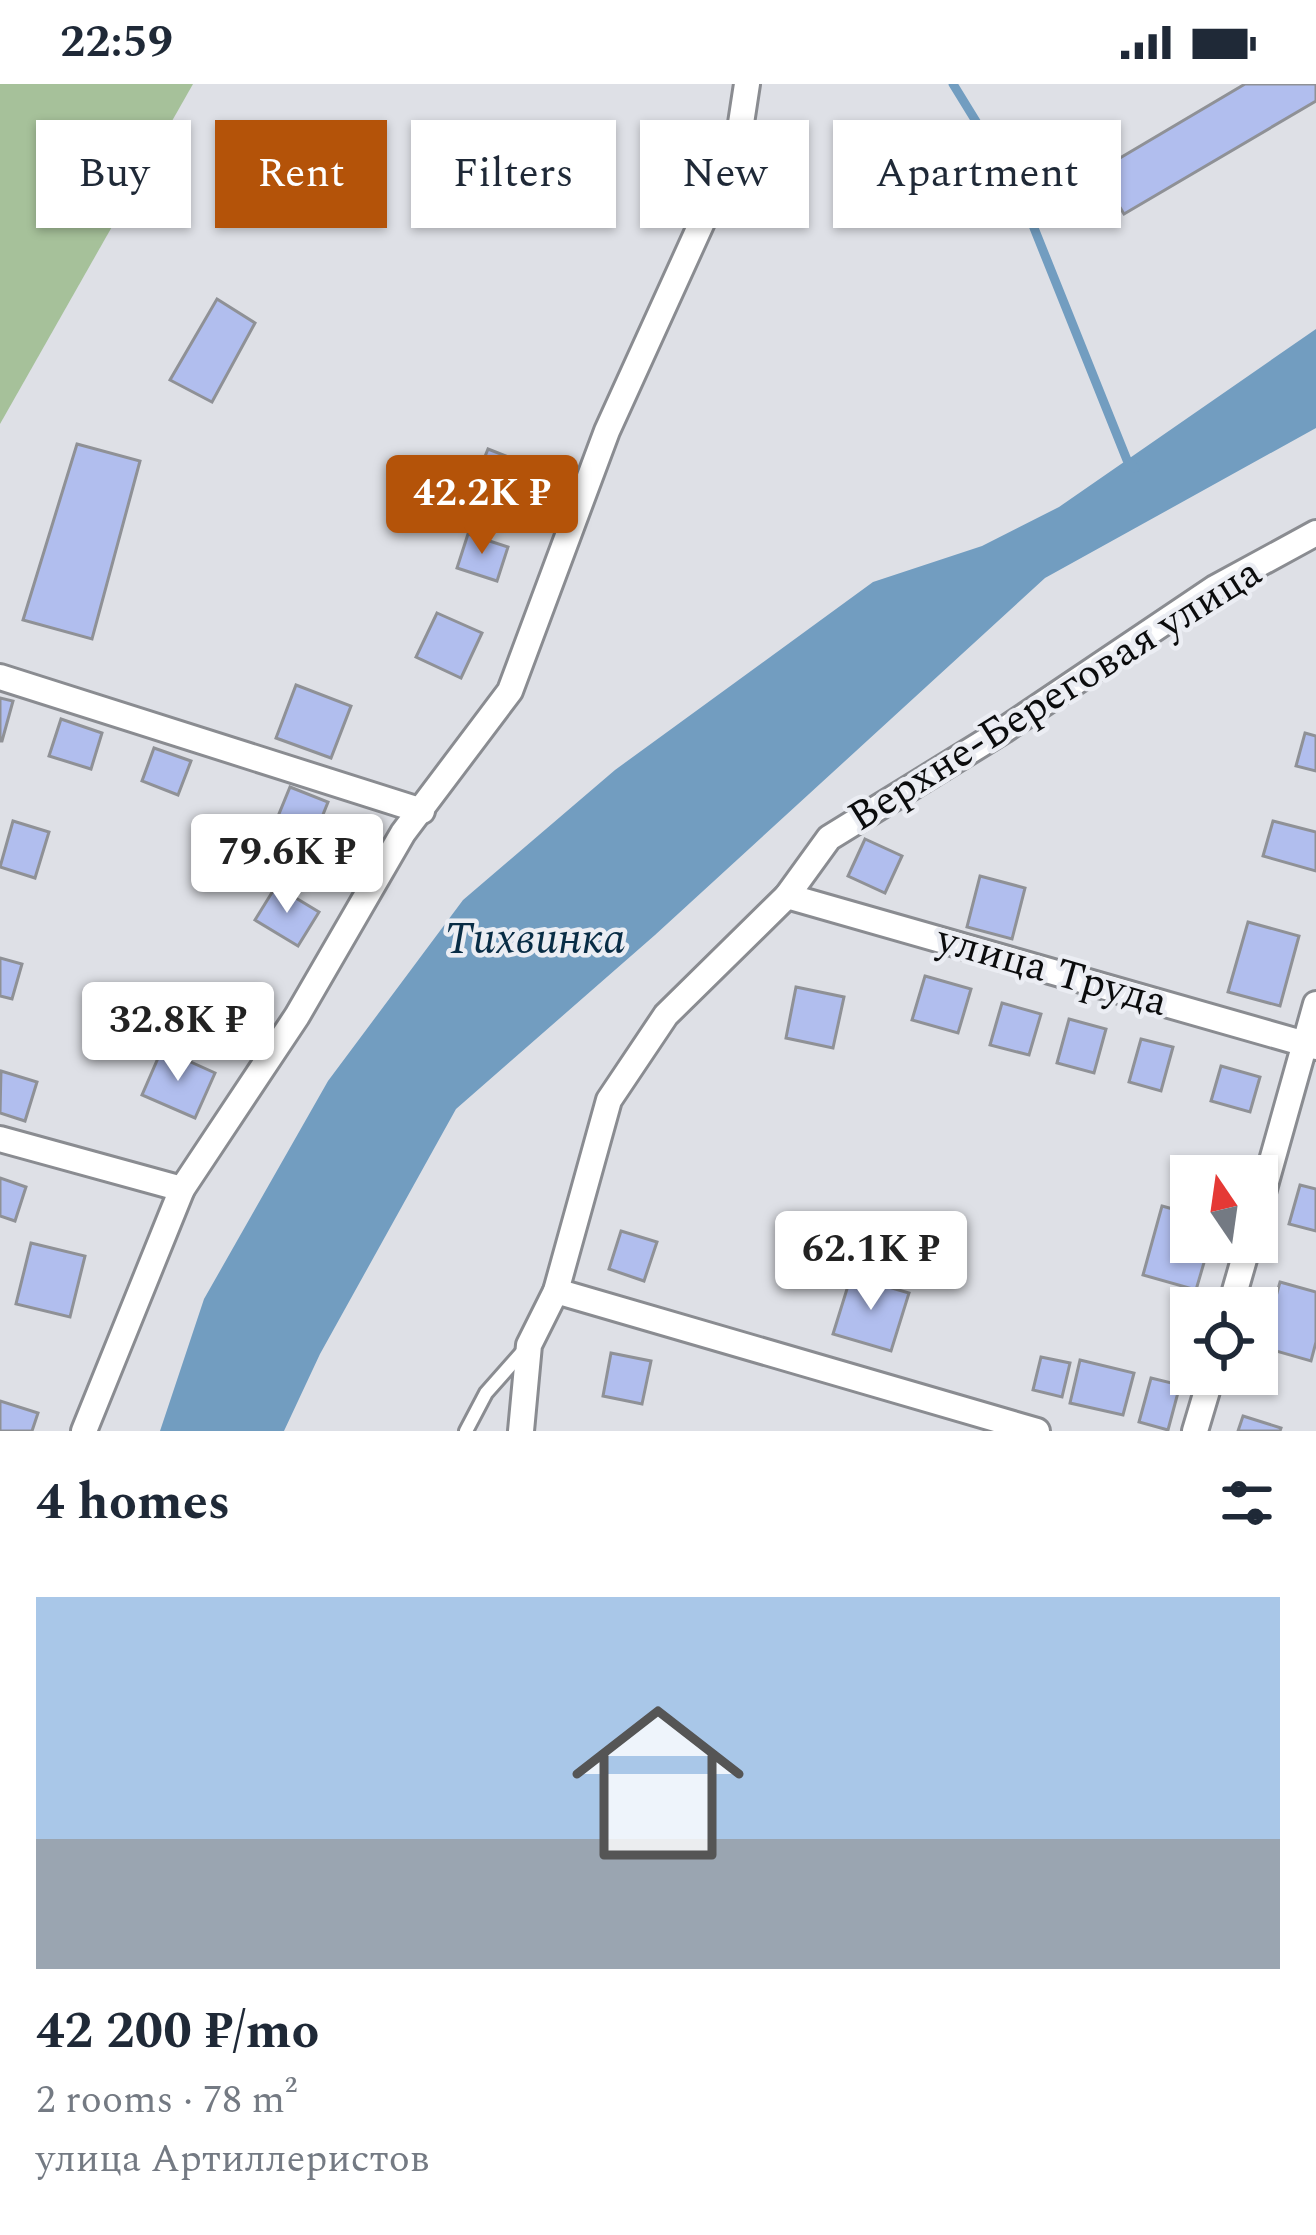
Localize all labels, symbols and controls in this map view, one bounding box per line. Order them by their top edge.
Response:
text: 22:59 [60,8,173,77]
chip: Buy [36,120,191,228]
chip: Rent [215,120,387,228]
chip: Filters [411,120,616,228]
chip: New [640,120,809,228]
chip: Apartment [833,120,1121,228]
pin: 42.2K ₽ [371,455,593,557]
text: 42.2K ₽ [413,464,551,523]
street label: Верхне-Береговая улица [836,542,1275,848]
pin: 79.6K ₽ [176,814,398,916]
text: 79.6K ₽ [218,823,356,882]
water label: Тихвинка [445,905,625,974]
street label: улица Труда [928,908,1175,1034]
pin: 32.8K ₽ [67,982,289,1084]
text: 32.8K ₽ [109,991,247,1050]
north arrow [1170,1155,1278,1263]
map controls [1170,1155,1278,1395]
pin: 62.1K ₽ [760,1211,982,1313]
text: 62.1K ₽ [802,1220,940,1279]
button: locate [1170,1287,1278,1395]
text: 4 homes [36,1464,230,1542]
icon: filters [1214,1470,1280,1536]
icon: home [550,1675,766,1891]
text: 42 200 ₽/mo [36,1993,319,2071]
text: 2 rooms · 78 m² [36,2071,297,2130]
text: улица Артиллеристов [36,2130,429,2189]

